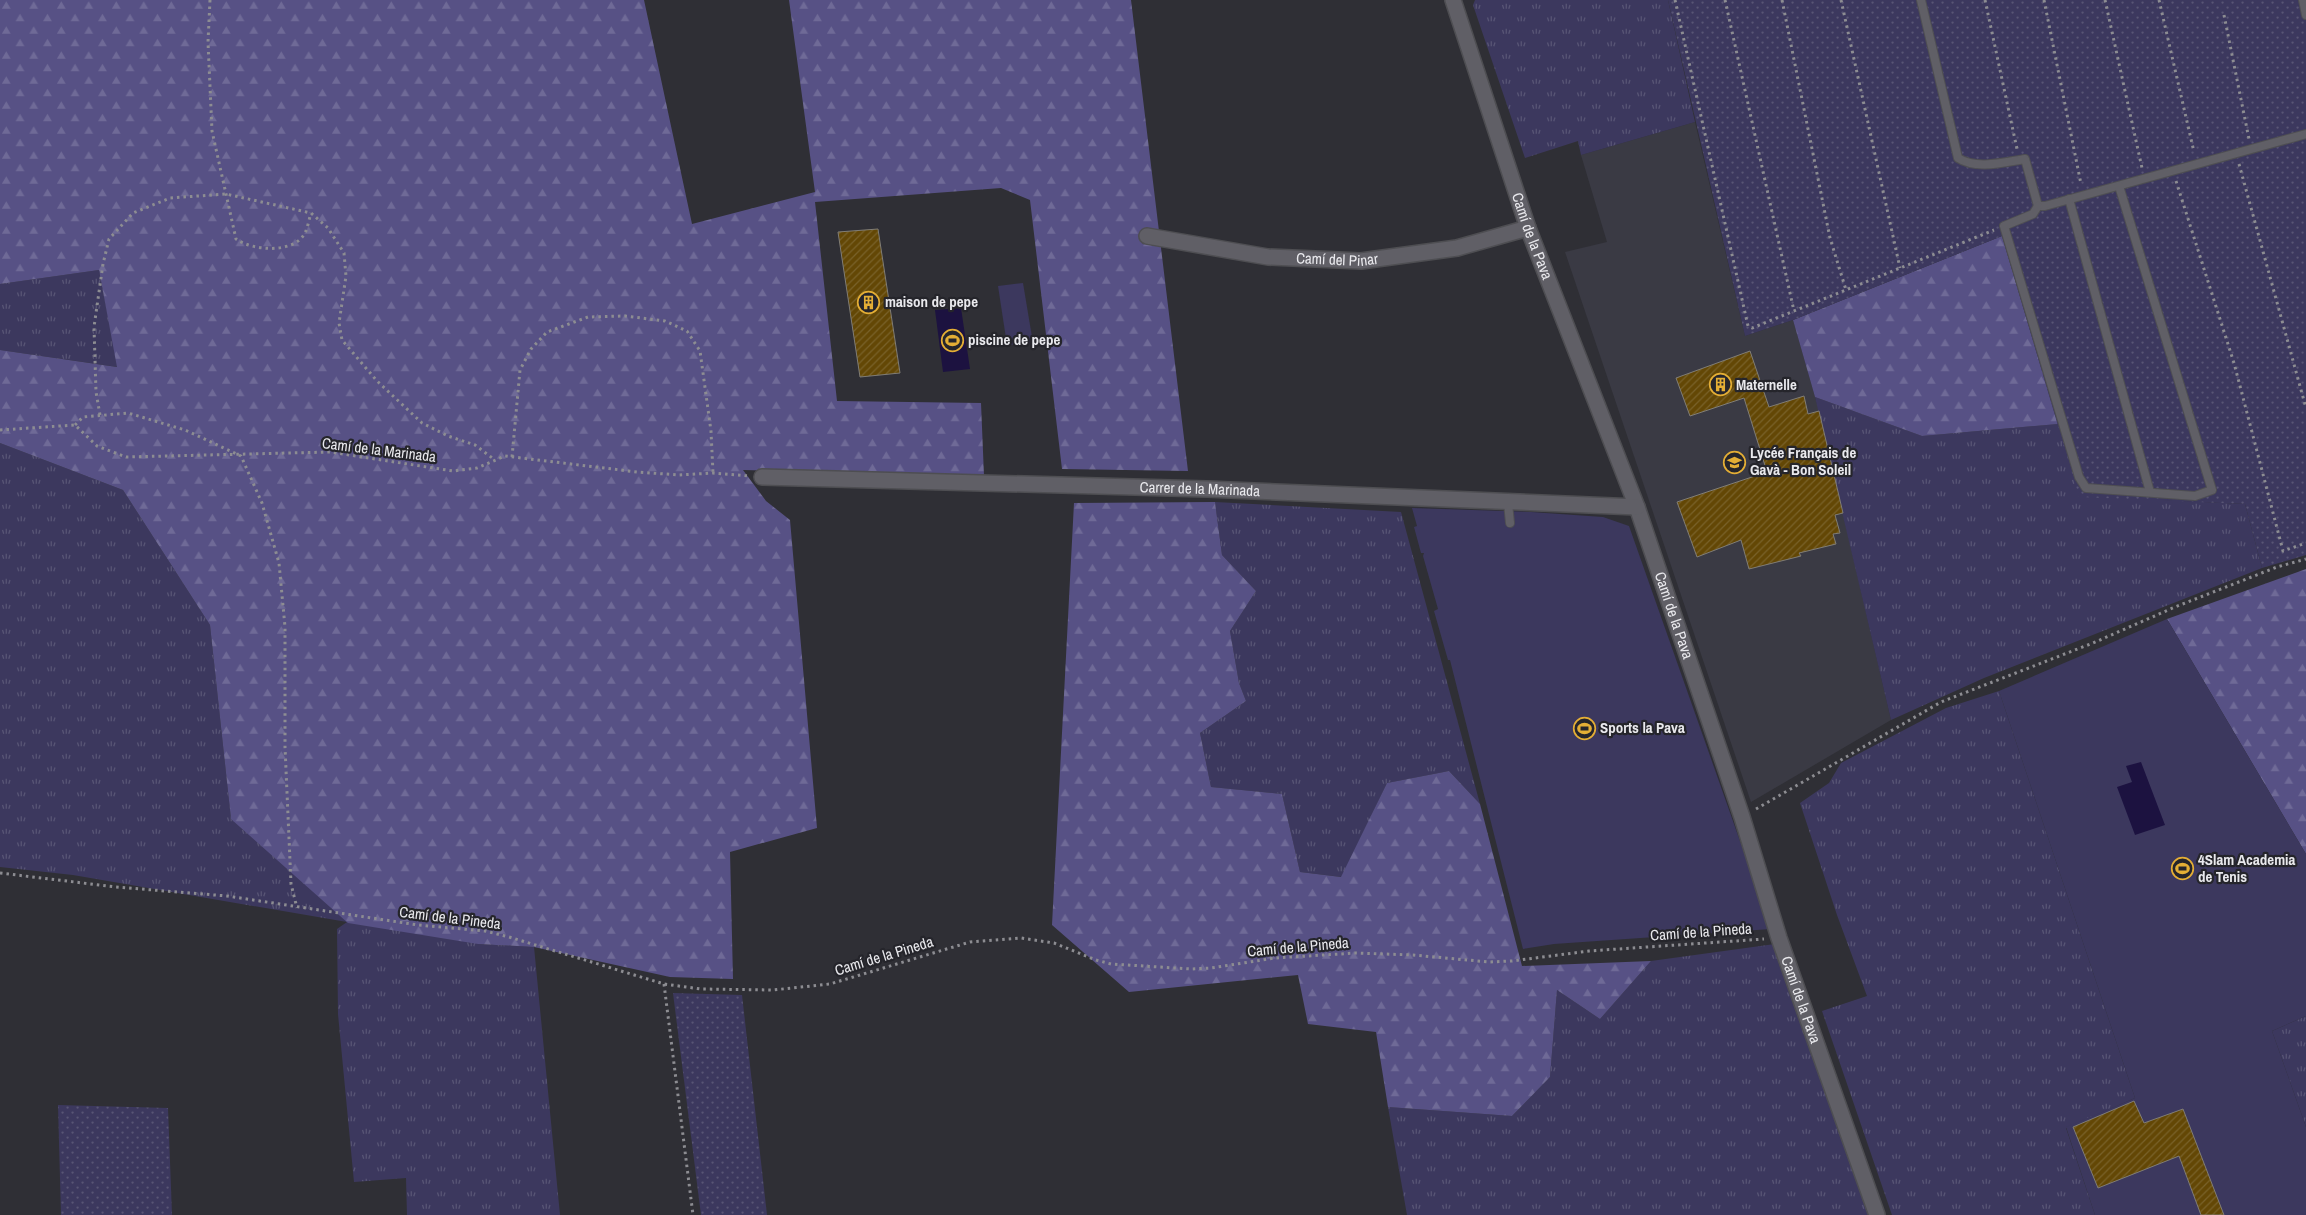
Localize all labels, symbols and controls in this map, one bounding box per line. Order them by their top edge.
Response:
street label: Camí de la Pava [1507,190,1558,283]
street label: Camí del Pinar [1296,247,1379,271]
building icon: maison de pepe [857,290,881,314]
place label: maison de pepe [885,291,978,312]
sports icon: piscine de pepe [940,328,964,352]
place label: piscine de pepe [968,329,1060,350]
building icon: Maternelle [1708,373,1732,397]
place label: Maternelle [1736,374,1797,395]
street label: Camí de la Marinada [321,432,437,467]
place label: Lycée Français de Gavà - Bon Soleil [1750,442,1856,480]
school or university icon: Lycée Français de Gavà - Bon Soleil [1722,450,1746,474]
street label: Carrer de la Marinada [1139,476,1261,501]
street label: Camí de la Pava [1650,569,1699,662]
sports icon: Sports la Pava [1572,716,1596,740]
place label: Sports la Pava [1600,717,1685,738]
place label: 4Slam Academia de Tenis [2198,849,2295,887]
sports icon: 4Slam Academia de Tenis [2170,857,2194,881]
street label: Camí de la Pineda [398,901,502,934]
street label: Camí de la Pineda [1649,917,1753,946]
street label: Camí de la Pineda [832,931,936,980]
street label: Camí de la Pineda [1246,932,1350,961]
street label: Camí de la Pava [1776,953,1826,1046]

